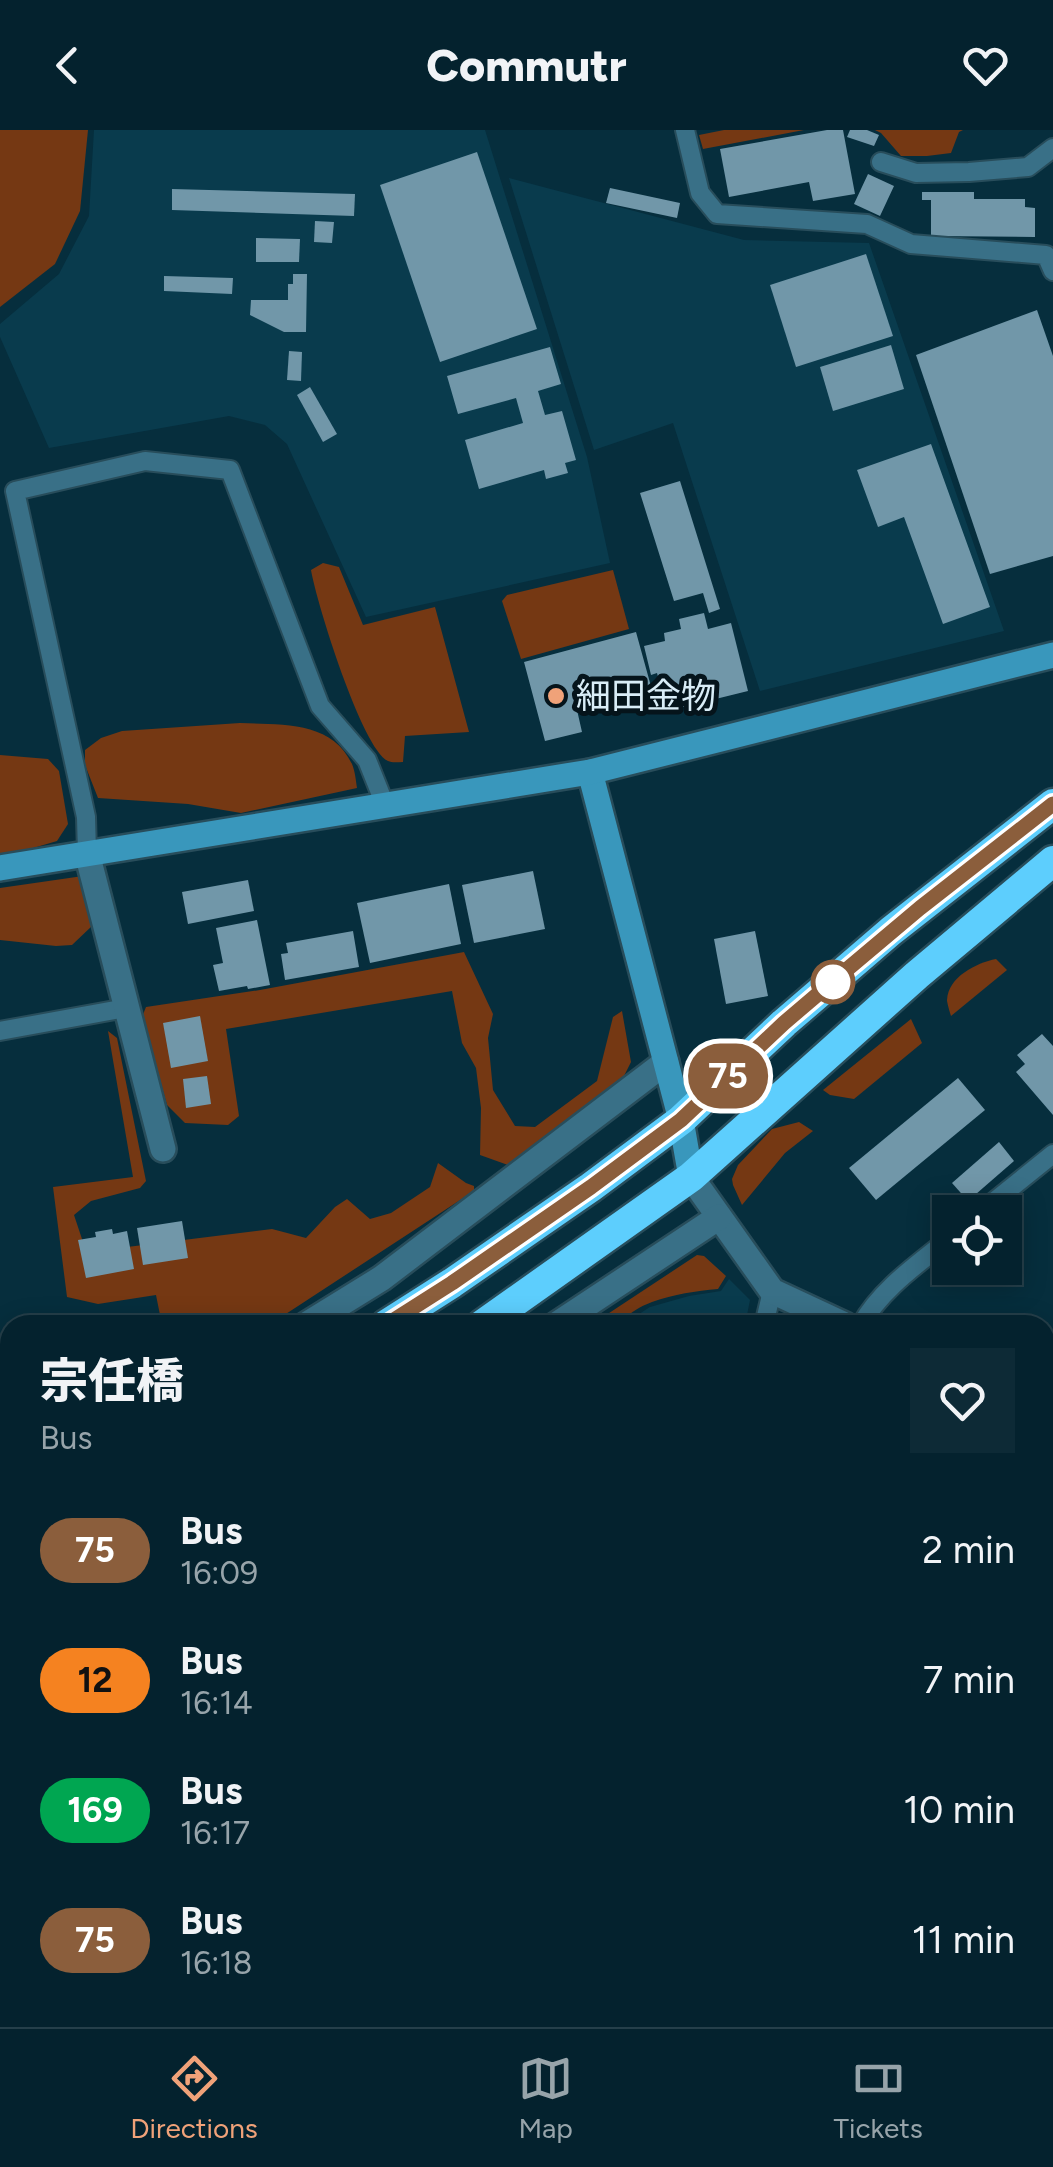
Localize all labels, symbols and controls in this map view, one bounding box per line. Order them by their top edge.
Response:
icon: back [40,38,95,93]
text: Commutr [426,38,627,92]
icon: heart [958,38,1013,93]
place label: 細田金物 [576,675,716,717]
marker: 細田金物 [545,685,567,707]
unlabelled marker [812,961,854,1003]
line badge: 75 [683,1044,773,1108]
text: 75 [708,1055,748,1097]
map controls [932,1195,1022,1285]
button: locate [932,1195,1022,1285]
button: heart [910,1348,1015,1453]
text: 宗任橋 [40,1352,184,1410]
text: Bus [40,1419,92,1457]
text: Bus [180,1508,243,1554]
text: 2 min [922,1527,1015,1573]
text: 75 [75,1529,115,1571]
text: 16:09 [180,1554,258,1592]
text: Bus [180,1638,243,1684]
text: 7 min [923,1657,1015,1703]
text: 12 [77,1659,113,1701]
text: 16:14 [180,1684,253,1722]
text: Bus [180,1768,243,1814]
text: 10 min [903,1787,1015,1833]
text: 169 [67,1789,123,1831]
text: 16:17 [180,1814,250,1852]
text: Bus [180,1898,243,1944]
text: 11 min [912,1917,1015,1963]
text: 75 [75,1919,115,1961]
text: 16:18 [180,1944,252,1982]
tab: Directions [130,2051,258,2145]
tab: Map [518,2051,573,2145]
tab: Tickets [834,2051,923,2145]

